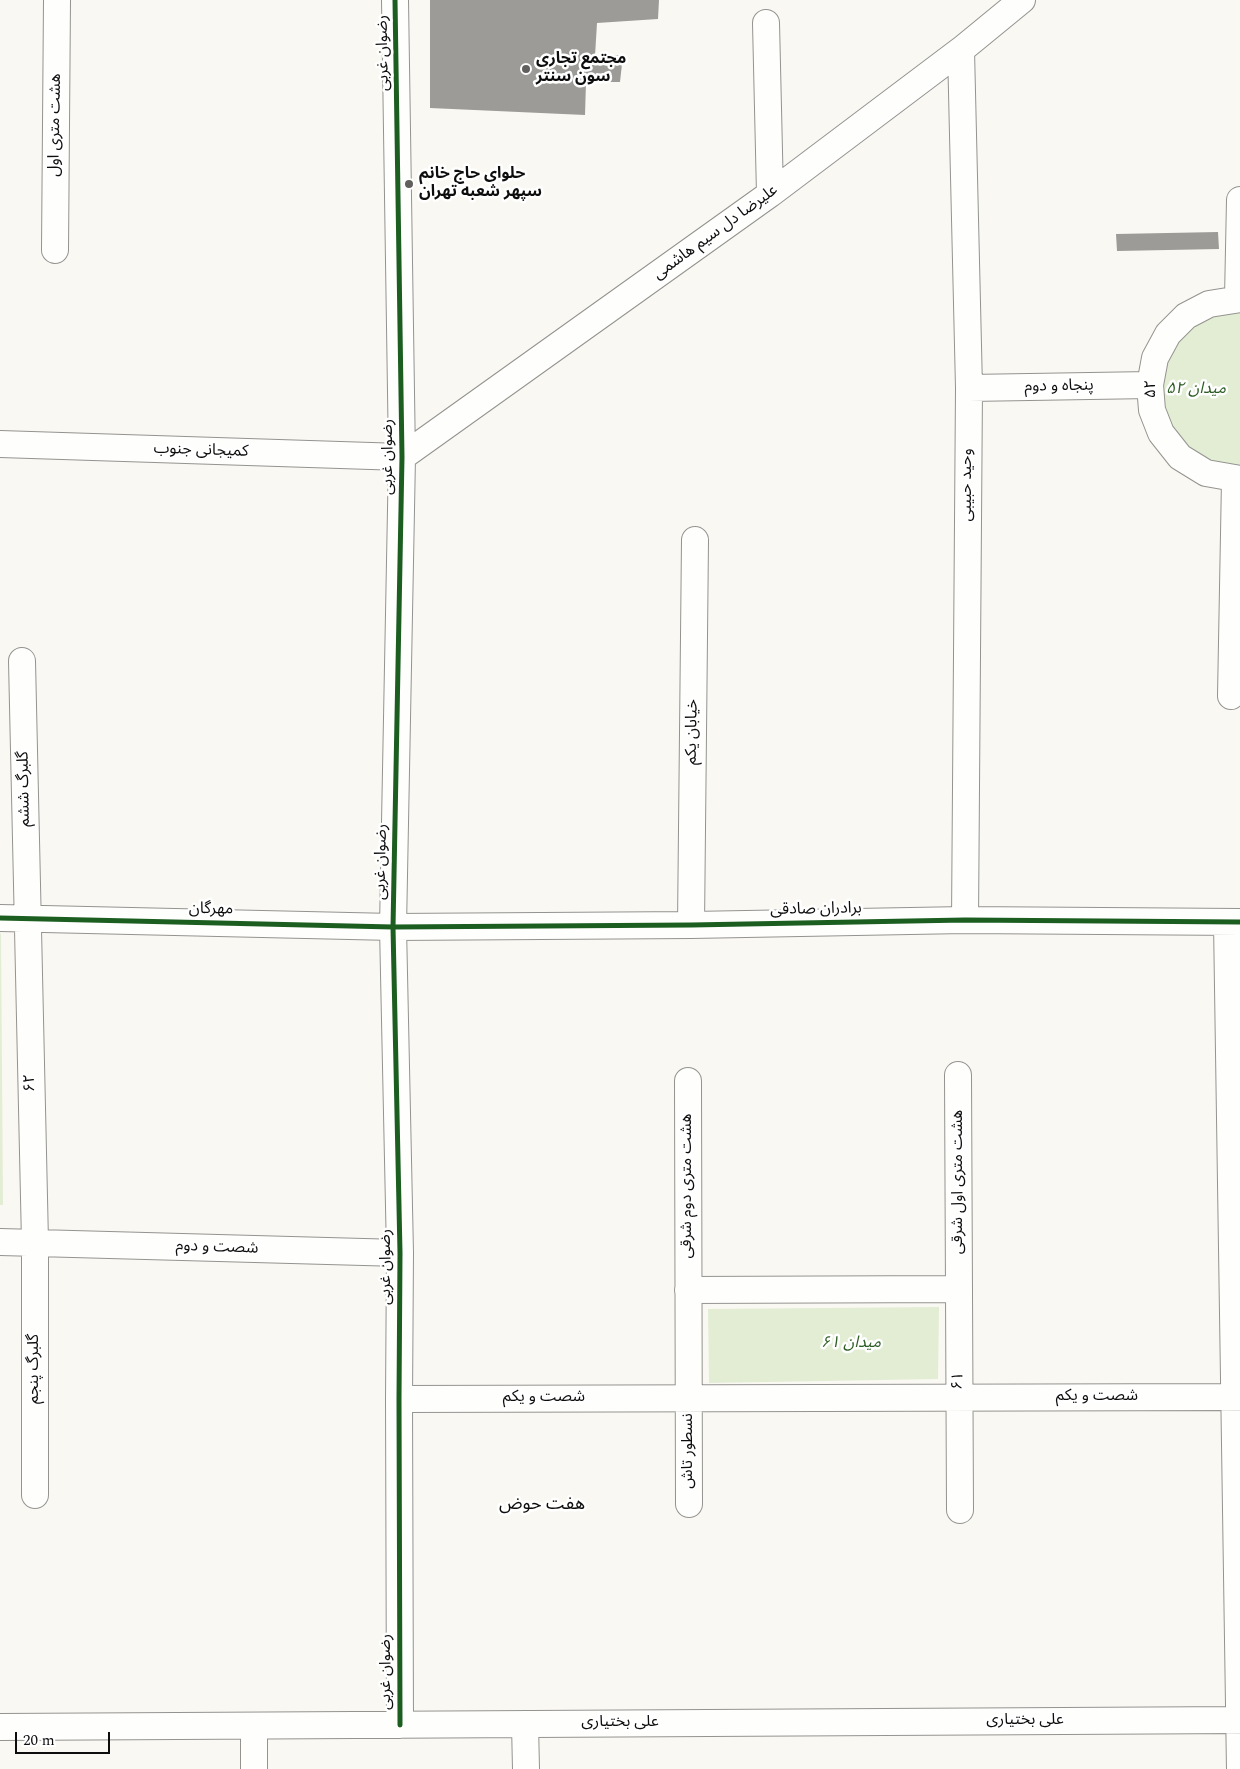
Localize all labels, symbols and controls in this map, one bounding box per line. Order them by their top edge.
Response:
street label: رضوان غربی [374,15,394,91]
place label: مجتمع تجاری سون سنتر [536,50,626,88]
marker: مجتمع تجاری سون سنتر [520,63,532,75]
street label: هشت متری اول [46,73,66,177]
place label: حلوای حاج خانم سپهر شعبه تهران [419,165,542,203]
marker: حلوای حاج خانم سپهر شعبه تهران [403,178,415,190]
street label: علیرضا دل سیم هاشمی [650,181,782,285]
street label: پنجاه و دوم [1024,377,1094,397]
street label: ۵۲ [1142,380,1162,398]
park label: میدان ۵۲ [1166,380,1226,400]
street label: رضوان غربی [379,419,399,495]
street label: کمیجانی جنوب [153,440,249,462]
street label: وحید حبیبی [958,448,978,522]
street label: خیابان یکم [683,699,703,765]
street label: گلبرگ ششم [15,751,35,827]
street label: رضوان غربی [372,824,392,900]
street label: مهرگان [189,900,233,920]
street label: برادران صادقی [770,900,862,920]
street label: ۶۲ [21,1074,41,1092]
street label: هشت متری اول شرقی [949,1110,969,1254]
street label: هشت متری دوم شرقی [678,1114,698,1258]
street label: رضوان غربی [377,1229,397,1305]
street label: شصت و دوم [175,1237,259,1259]
street label: گلبرگ پنجم [25,1334,45,1404]
park label: میدان ۶۱ [821,1334,881,1354]
street label: ۶۱ [949,1371,969,1391]
street label: شصت و یکم [1056,1387,1138,1407]
street label: شصت و یکم [503,1388,585,1408]
street label: نسطور تاش [679,1413,699,1489]
district label: هفت حوض [499,1494,585,1516]
street label: رضوان غربی [377,1634,397,1710]
street label: علی بختیاری [986,1711,1064,1731]
street label: علی بختیاری [581,1713,659,1733]
scale bar [18,1722,112,1754]
text: 20 m [23,1729,55,1752]

